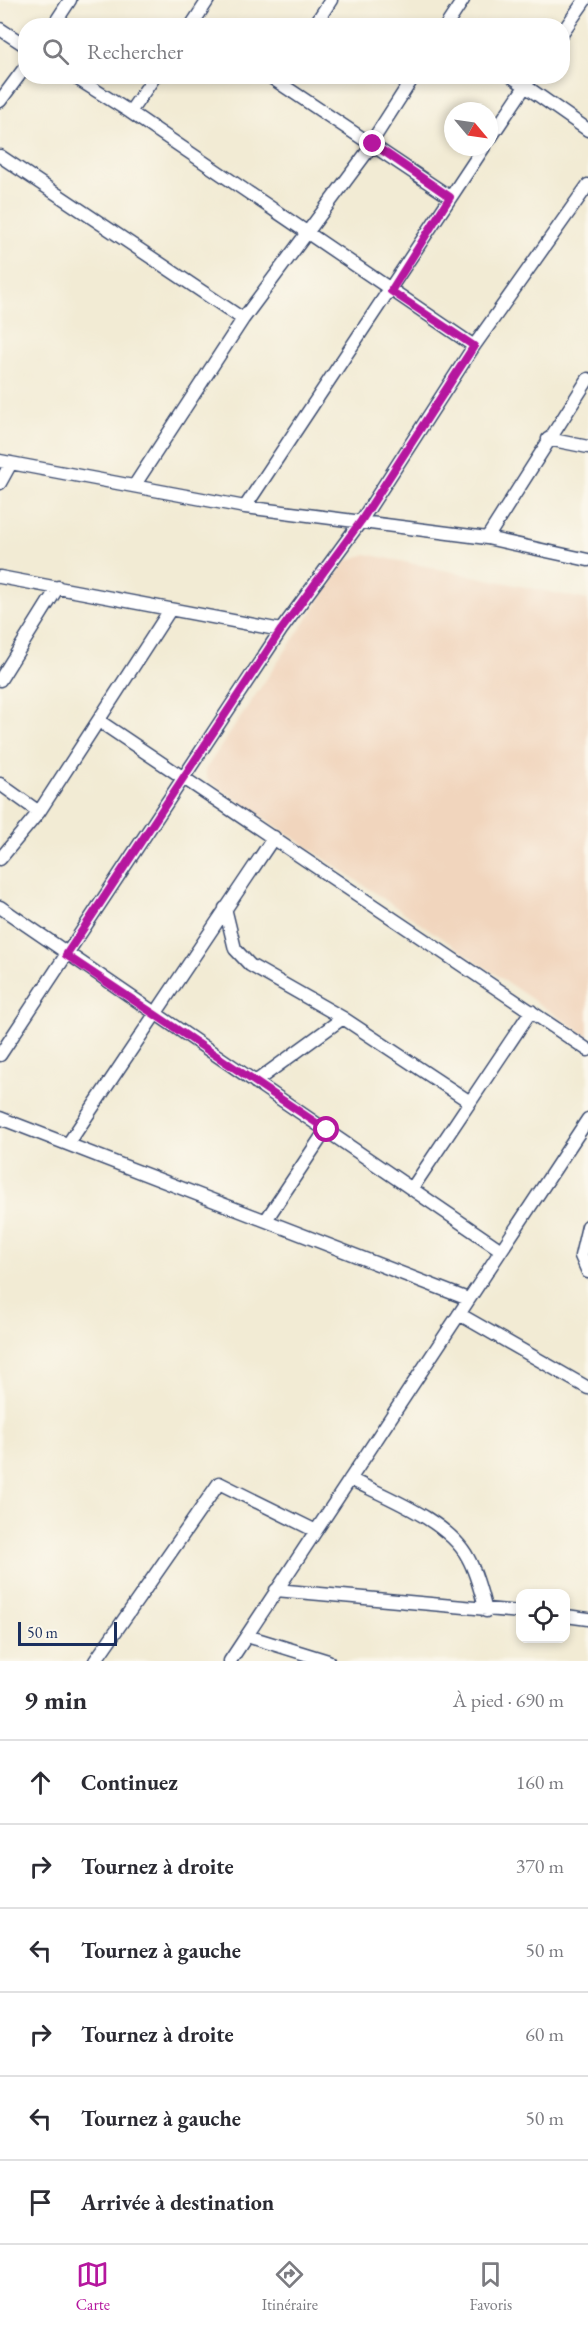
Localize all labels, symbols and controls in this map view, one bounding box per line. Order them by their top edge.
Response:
search box [18,18,570,84]
icon: search [39,35,72,68]
text: Rechercher [87,37,183,66]
north arrow [444,102,498,156]
route end [359,130,385,156]
route start [313,1116,339,1142]
map controls [516,1589,570,1643]
button: locate [516,1589,570,1643]
scale bar [18,1619,117,1646]
text: 50 m [27,1622,58,1643]
text: 9 min [24,1683,87,1717]
text: À pied · 690 m [453,1687,564,1713]
icon: ahead [24,1766,57,1799]
text: Continuez [81,1768,178,1797]
text: 160 m [516,1769,564,1795]
icon: right [24,1850,57,1883]
text: Tournez à droite [81,1852,234,1881]
text: 370 m [516,1853,564,1879]
icon: left [24,1934,57,1967]
text: Tournez à gauche [81,1936,241,1965]
text: 50 m [525,1937,564,1963]
icon: right [24,2018,57,2051]
text: Tournez à droite [81,2020,234,2049]
text: 60 m [525,2021,564,2047]
icon: left [24,2102,57,2135]
text: Tournez à gauche [81,2104,241,2133]
text: 50 m [525,2105,564,2131]
icon: arrive [24,2186,57,2219]
text: Arrivée à destination [81,2188,274,2217]
tab: Carte [76,2258,110,2315]
tab: Itinéraire [262,2258,318,2315]
tab: Favoris [469,2258,512,2315]

